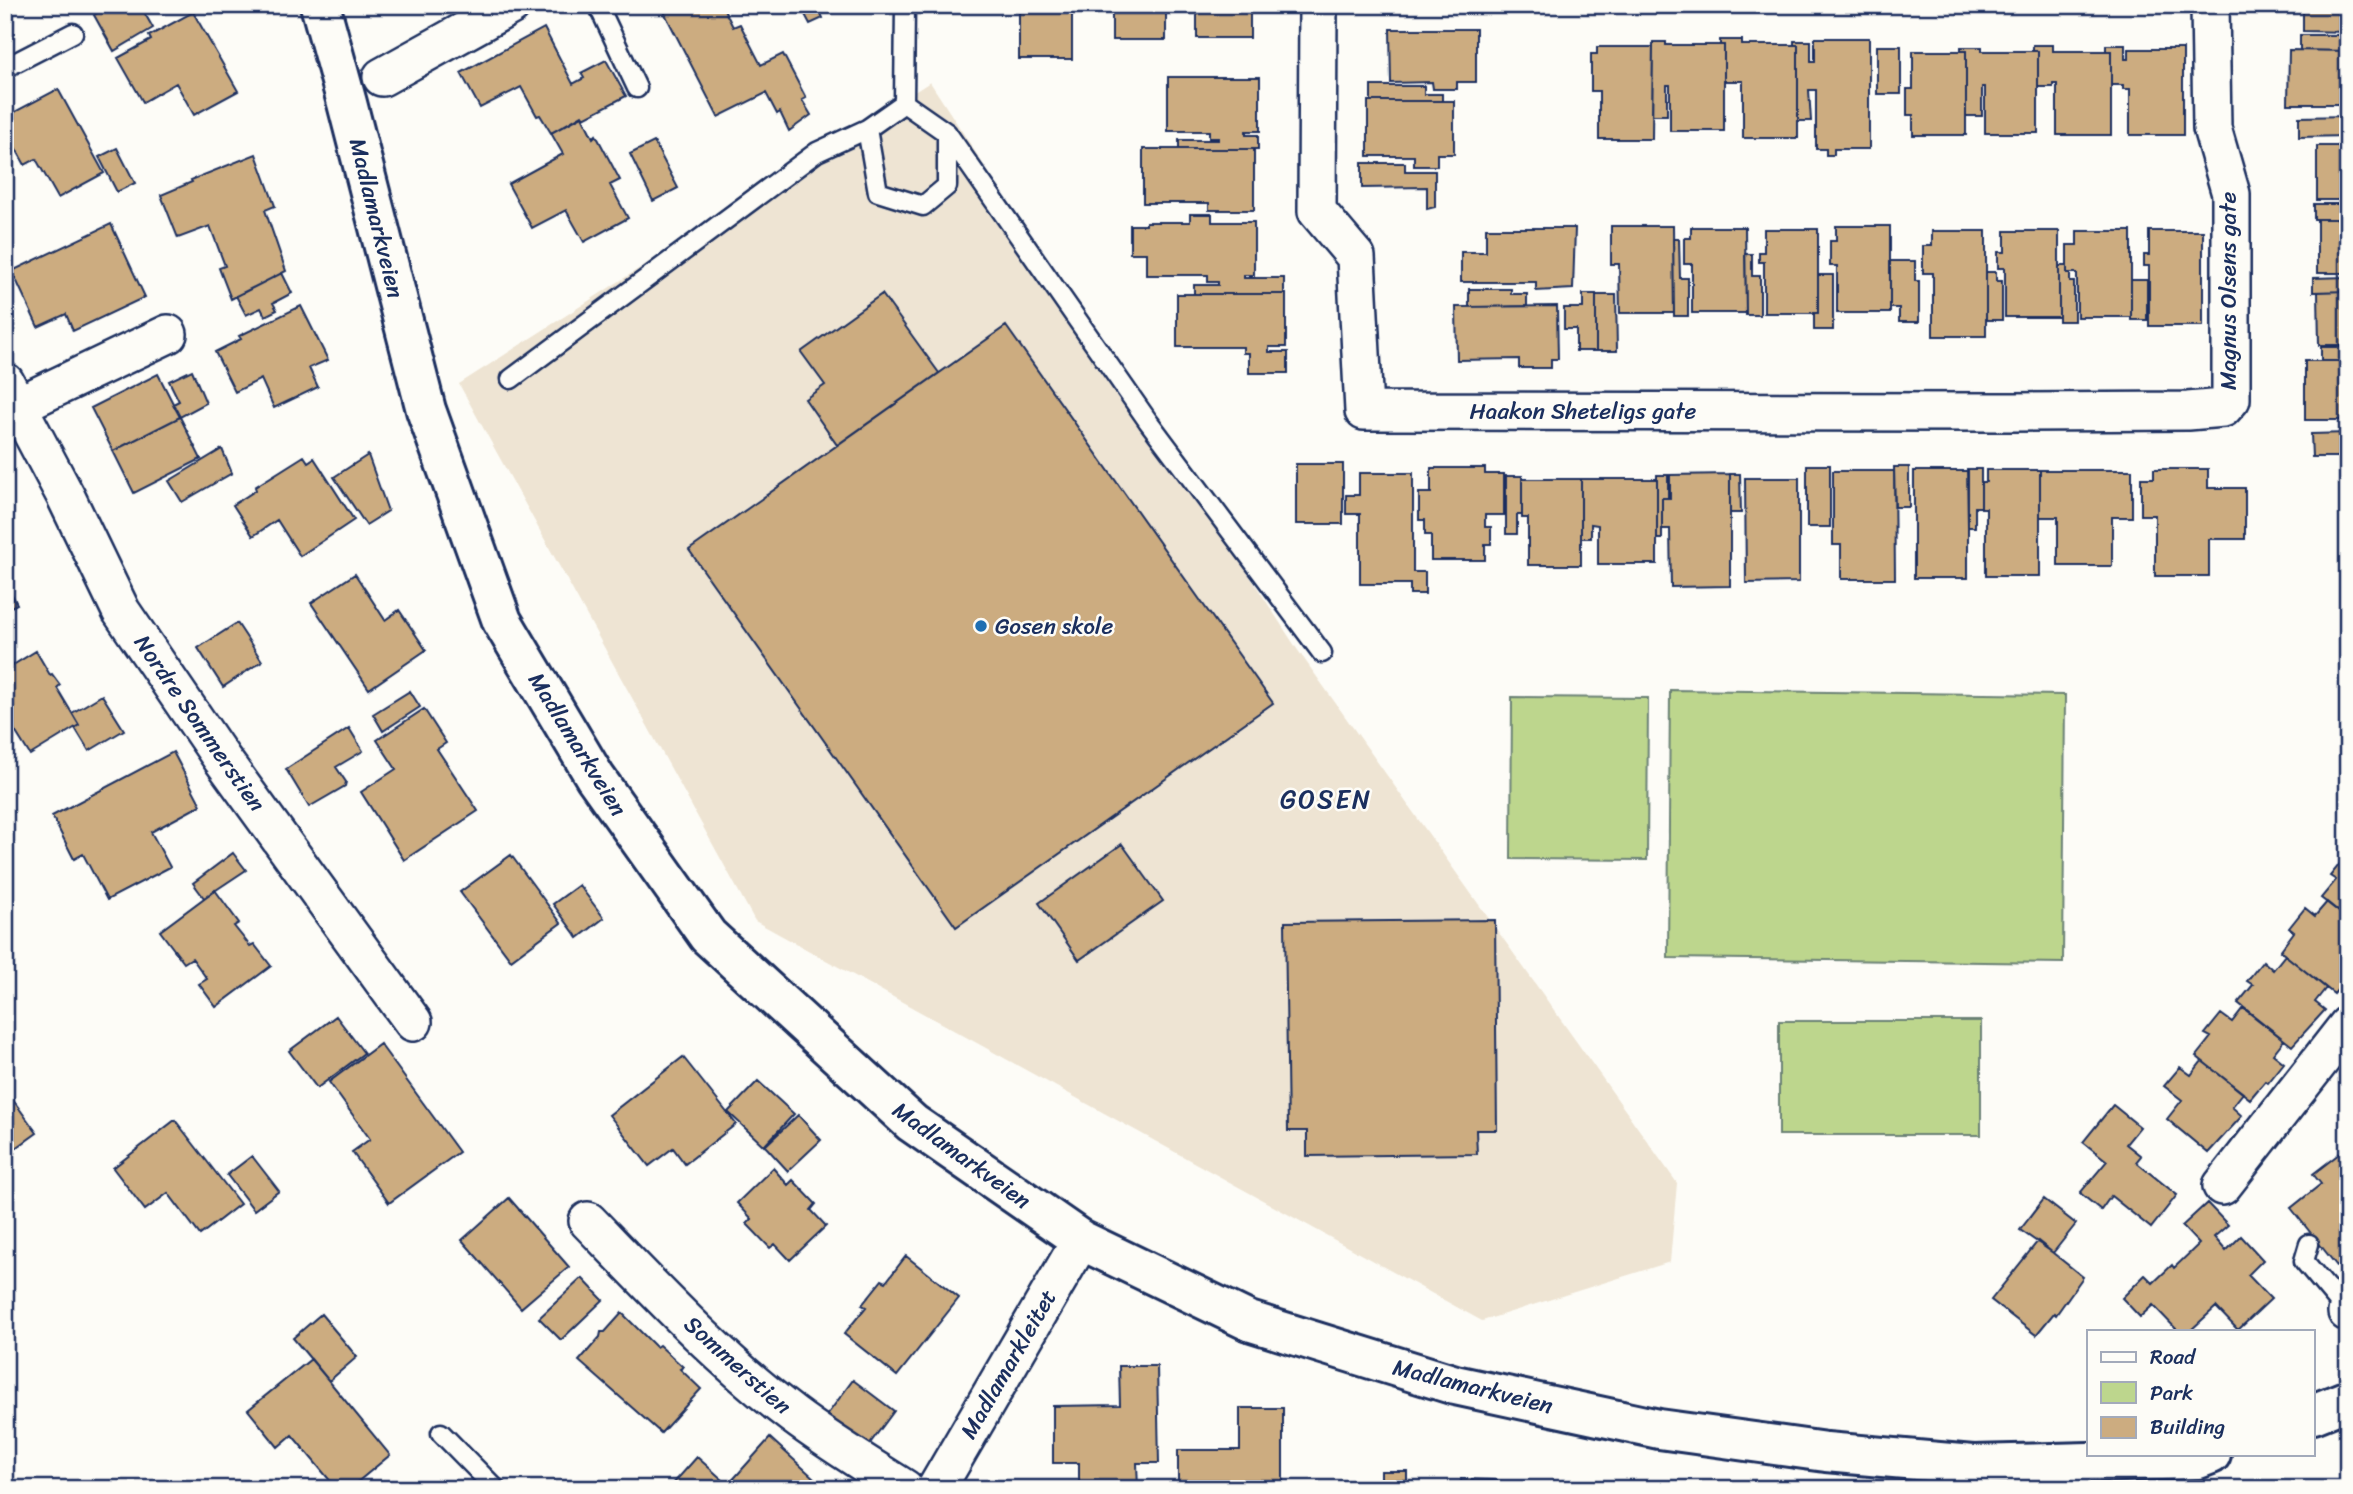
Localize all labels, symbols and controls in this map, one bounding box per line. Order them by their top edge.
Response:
street label: Madlamarkveien [337,134,416,303]
street label: Magnus Olsens gate [2208,192,2249,390]
street label: Haakon Sheteligs gate [1470,391,1697,432]
place label: Gosen skole [995,606,1113,647]
marker: Gosen skole [973,618,989,634]
street label: Nordre Sommerstien [123,626,277,821]
street label: Madlamarkveien [517,664,638,825]
district label: GOSEN [1280,776,1372,822]
street label: Madlamarkveien [883,1091,1040,1220]
street label: Madlamarkleitet [949,1282,1068,1447]
street label: Sommerstien [674,1305,802,1426]
legend [2087,1330,2314,1456]
text: Road [2150,1338,2197,1376]
street label: Madlamarkveien [1388,1347,1557,1426]
text: Park [2150,1374,2193,1412]
text: Building [2150,1408,2226,1446]

